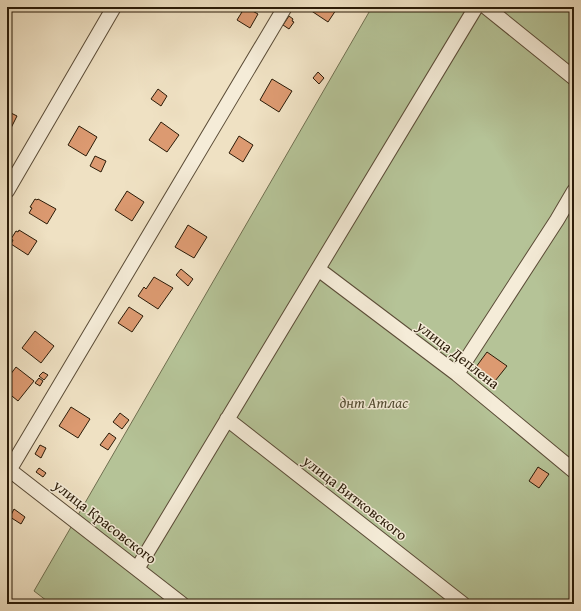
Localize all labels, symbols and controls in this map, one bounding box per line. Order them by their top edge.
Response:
street label: улица Деплена [412,315,505,394]
park label: днт Атлас [340,392,409,413]
street label: улица Витковского [298,449,412,545]
street label: улица Красовского [48,474,162,569]

